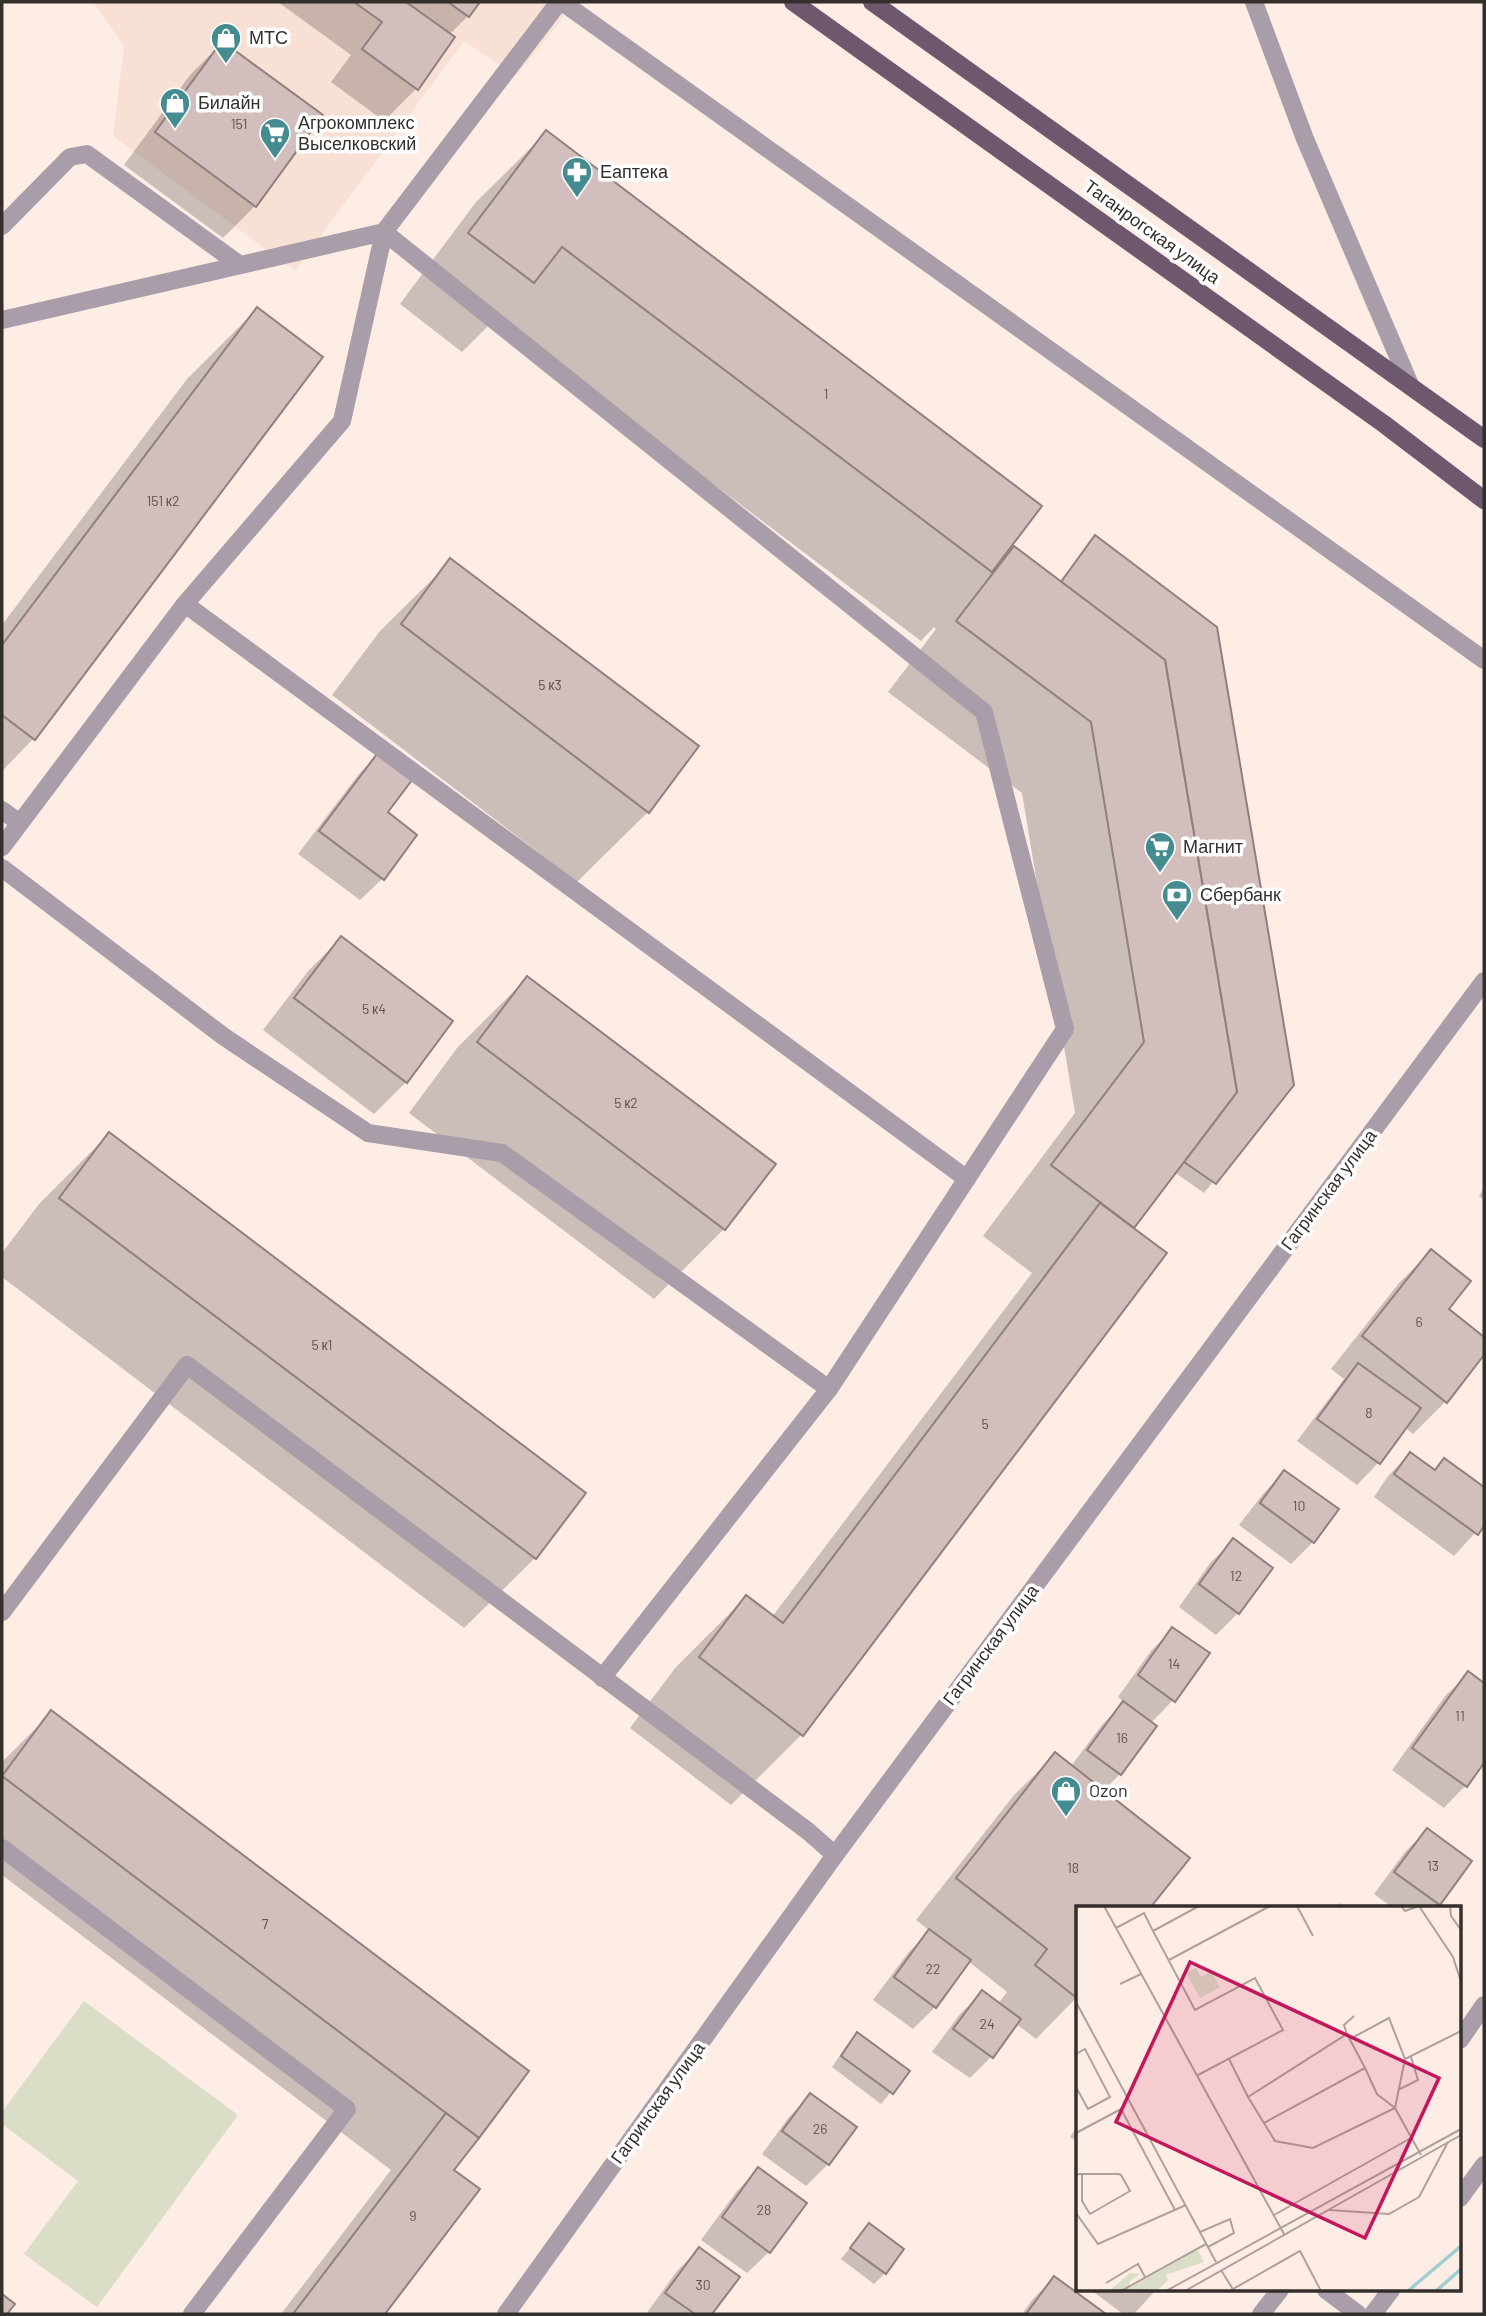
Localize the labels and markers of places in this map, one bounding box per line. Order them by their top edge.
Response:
shop icon: МТС [209,21,243,65]
place label: МТС [249,26,288,48]
shop icon: Билайн [158,86,192,130]
place label: Билайн [198,91,260,113]
place label: Агрокомплекс Выселковский [298,111,416,154]
supermarket icon: Агрокомплекс Выселковский [258,116,292,160]
pharmacy icon: Еаптека [560,155,594,199]
place label: Еаптека [600,160,669,182]
supermarket icon: Магнит [1143,830,1177,874]
place label: Магнит [1183,835,1243,857]
bank icon: Сбербанк [1160,878,1194,922]
place label: Сбербанк [1200,883,1281,905]
shop icon: Ozon [1049,1774,1083,1818]
place label: Ozon [1089,1779,1128,1801]

